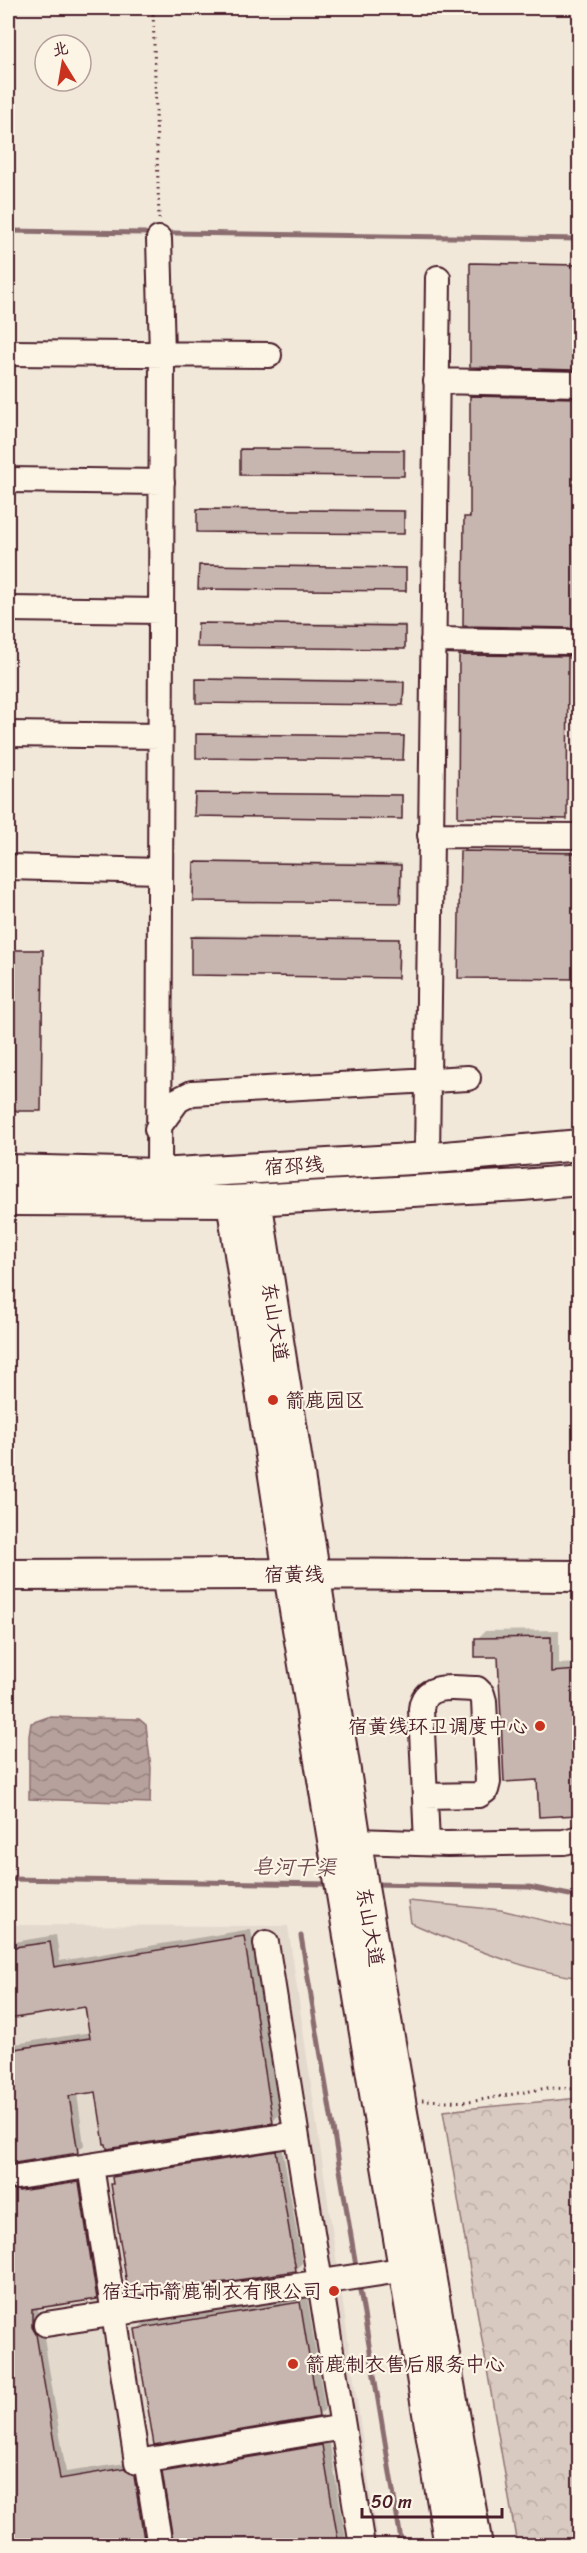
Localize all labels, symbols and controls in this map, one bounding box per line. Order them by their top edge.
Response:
north arrow [33,33,93,93]
text: 北 [50,33,71,65]
street label: 宿邳线 [263,1147,325,1185]
street label: 东山大道 [251,1280,299,1364]
place label: 箭鹿园区 [285,1383,365,1418]
marker: 箭鹿园区 [266,1393,280,1407]
street label: 宿黄线 [264,1557,324,1592]
place label: 宿黄线环卫调度中心 [348,1709,528,1744]
marker: 宿黄线环卫调度中心 [533,1719,547,1733]
water label: 皂河干渠 [252,1847,338,1887]
street label: 东山大道 [346,1885,394,1969]
place label: 宿迁市箭鹿制衣有限公司 [102,2274,322,2309]
marker: 宿迁市箭鹿制衣有限公司 [327,2284,341,2298]
place label: 箭鹿制衣售后服务中心 [305,2347,505,2382]
marker: 箭鹿制衣售后服务中心 [286,2357,300,2371]
scale bar [362,2481,502,2519]
text: 50 m [371,2486,412,2518]

